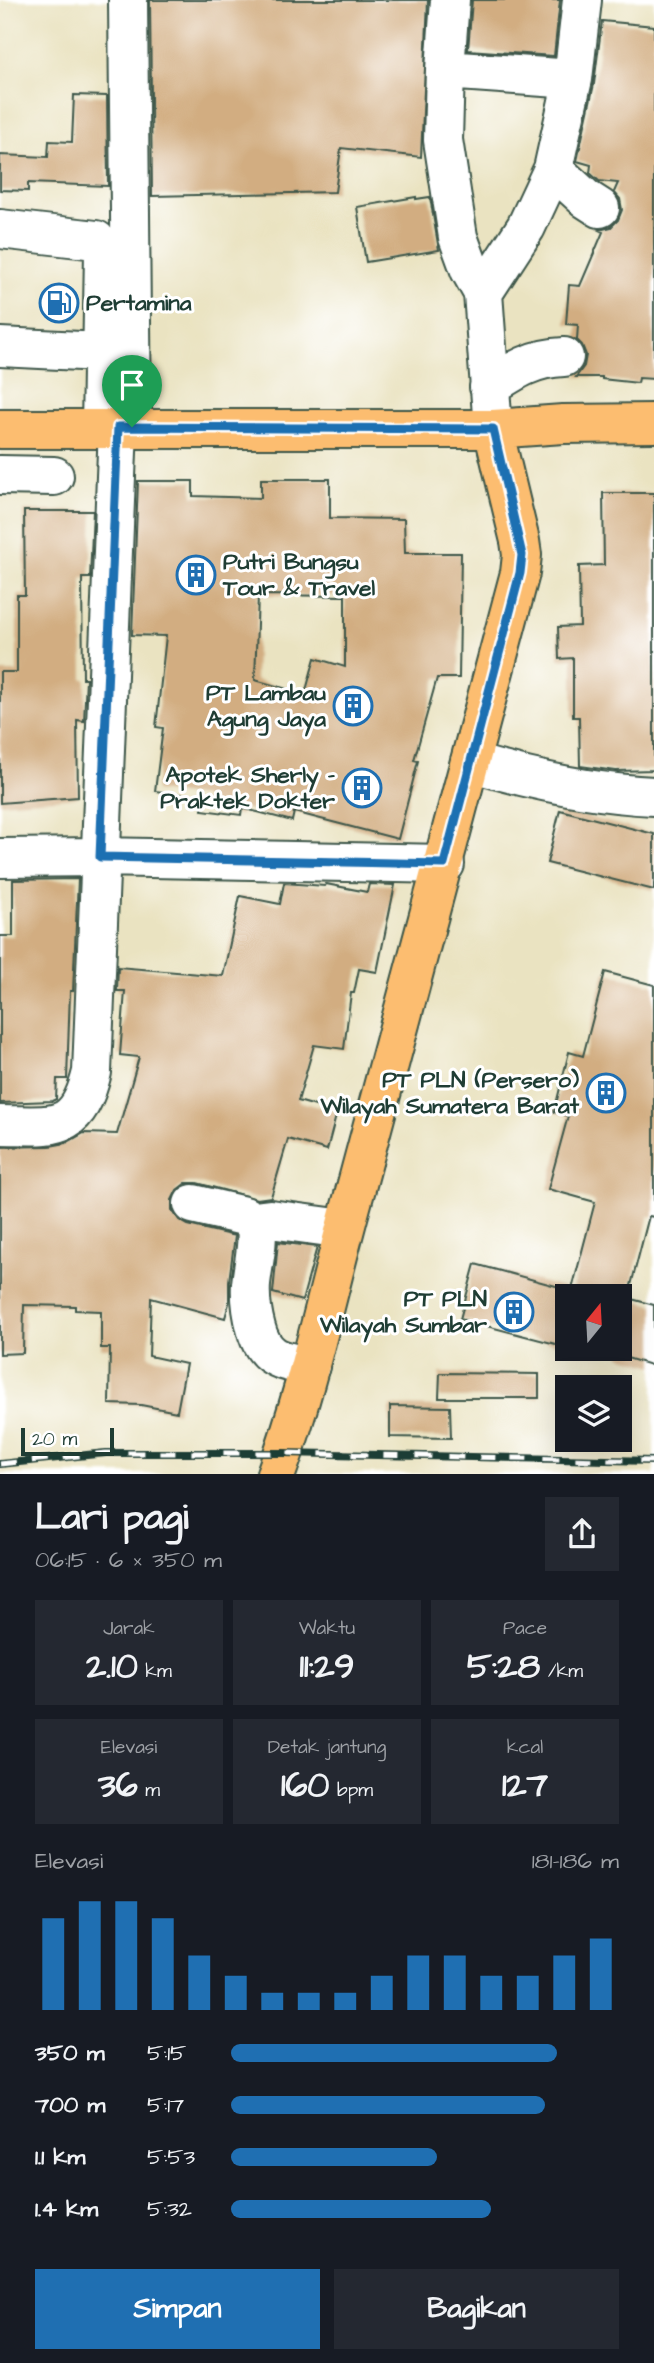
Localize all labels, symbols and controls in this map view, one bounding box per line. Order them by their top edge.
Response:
fuel station icon: Pertamina [38,282,80,324]
place label: Pertamina [86,287,192,319]
pin [102,355,162,427]
icon: arrive [113,366,151,404]
place label: Putri Bungsu Tour & Travel [222,546,376,604]
building icon: Putri Bungsu Tour & Travel [175,554,217,596]
place label: PT Lambau Agung Jaya [206,677,326,737]
building icon: PT Lambau Agung Jaya [332,685,374,727]
place label: Apotek Sherly - Praktek Dokter [160,759,336,817]
building icon: Apotek Sherly - Praktek Dokter [341,767,383,809]
place label: PT PLN (Persero) Wilayah Sumatera Barat [319,1064,580,1124]
building icon: PT PLN (Persero) Wilayah Sumatera Barat [585,1072,627,1114]
place label: PT PLN Wilayah Sumbar [319,1283,488,1343]
north arrow [555,1284,632,1362]
map controls [555,1284,632,1452]
building icon: PT PLN Wilayah Sumbar [493,1291,535,1333]
button: layers [555,1375,632,1452]
scale bar [21,1425,114,1457]
text: 20 m [32,1426,77,1453]
text: Lari pagi [35,1492,188,1544]
button: share [545,1497,619,1571]
text: 06:15 · 6 × 350 m [35,1544,222,1576]
text: Jarak [103,1615,155,1642]
text: Waktu [299,1615,355,1642]
text: Pace [503,1615,547,1642]
text: 2.10 [86,1642,138,1691]
text: 11:29 [300,1642,354,1691]
text: 5:28 [467,1642,540,1691]
text: km [138,1658,172,1685]
text: /km [540,1658,583,1685]
text: Elevasi [101,1734,157,1761]
text: Detak jantung [268,1734,386,1761]
text: kcal [507,1734,543,1761]
text: 36 [98,1761,138,1810]
text: 160 [281,1761,329,1810]
text: 127 [502,1761,548,1810]
text: m [138,1777,160,1804]
text: bpm [329,1777,373,1804]
text: Elevasi [35,1845,103,1877]
text: 181–186 m [532,1845,619,1877]
text: 350 m [35,2037,105,2069]
text: 5:15 [147,2037,186,2069]
text: 700 m [35,2089,105,2121]
text: 5:17 [147,2089,184,2121]
text: 1.1 km [35,2141,85,2173]
text: 5:53 [147,2141,195,2173]
text: 1.4 km [35,2193,98,2225]
text: 5:32 [147,2193,192,2225]
button: Simpan [35,2269,320,2349]
button: Bagikan [334,2269,619,2349]

